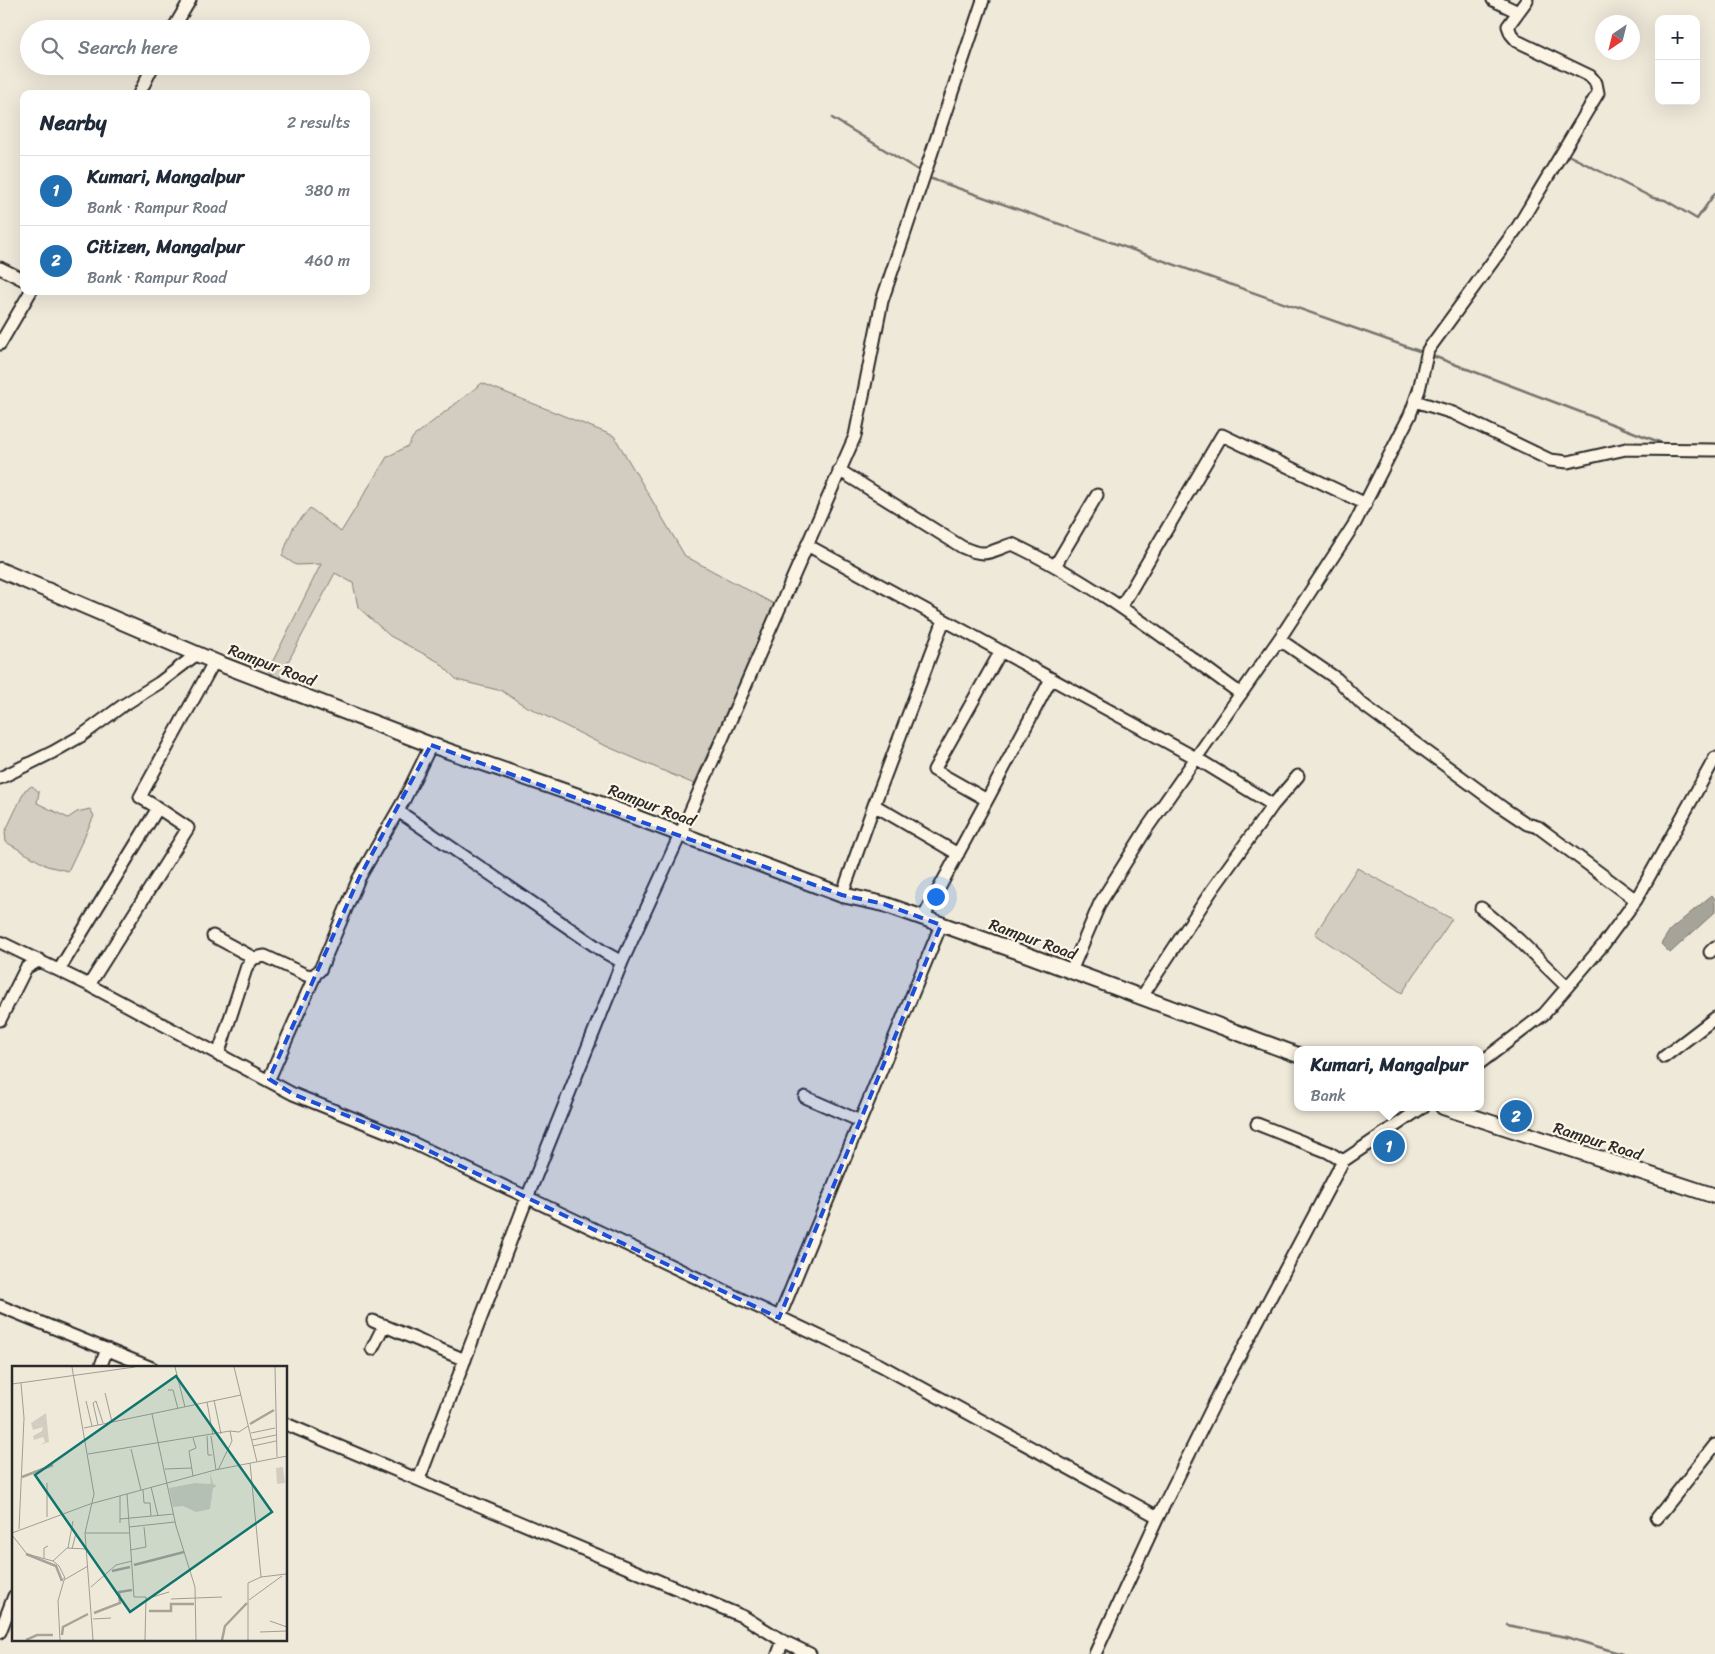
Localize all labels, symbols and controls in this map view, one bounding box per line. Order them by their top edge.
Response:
north arrow [1595,15,1640,60]
map controls [1655,15,1700,105]
button: + [1655,15,1700,60]
search box [20,20,370,75]
text: Search here [78,31,178,64]
icon: search [38,34,66,62]
button: − [1655,60,1700,105]
text: Nearby [40,104,106,142]
text: 2 results [287,108,350,137]
text: Kumari, Mangalpur [87,160,244,193]
text: 1 [53,176,59,205]
text: 380 m [305,176,350,205]
text: Bank · Rampur Road [87,193,227,222]
text: Citizen, Mangalpur [87,230,244,263]
text: 2 [51,246,61,275]
text: 460 m [304,246,350,275]
text: Bank · Rampur Road [87,263,227,292]
street label: Rampur Road [224,635,322,696]
street label: Rampur Road [604,775,702,836]
your location [923,884,949,910]
street label: Rampur Road [985,910,1083,969]
popup [1294,1046,1484,1111]
text: Kumari, Mangalpur [1311,1048,1467,1081]
text: Bank [1311,1081,1346,1110]
pin: 2 [1500,1097,1532,1135]
street label: Rampur Road [1550,1113,1648,1169]
pin: 1 [1373,1127,1405,1165]
inset map [12,1366,288,1642]

